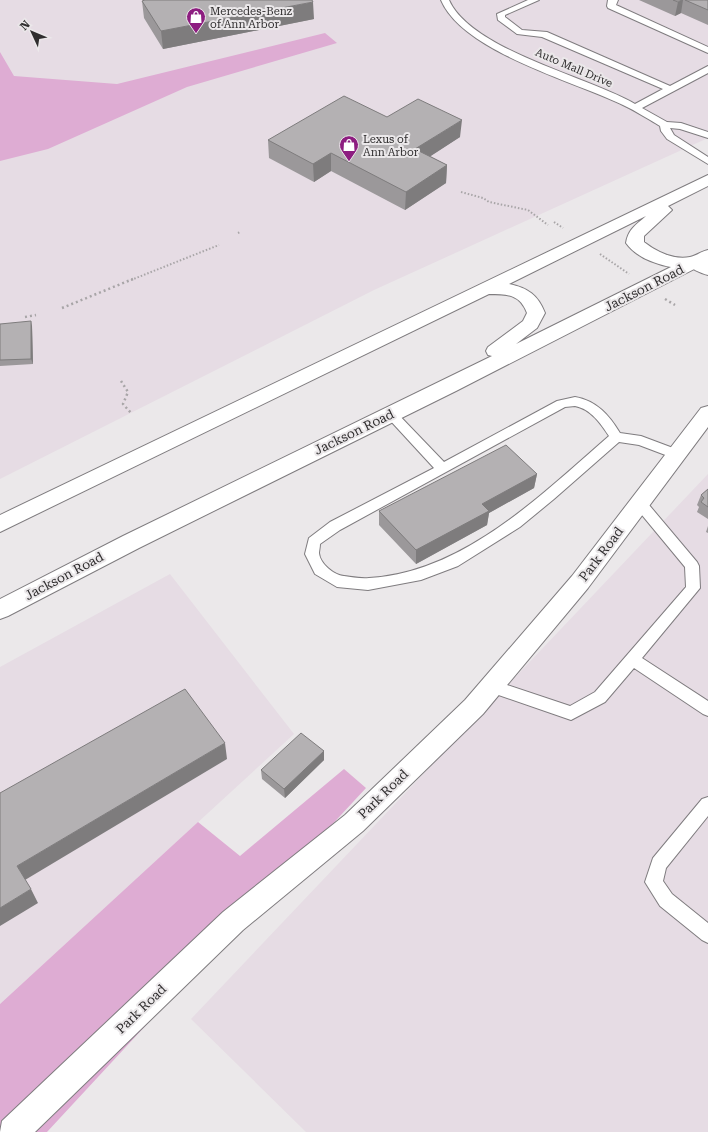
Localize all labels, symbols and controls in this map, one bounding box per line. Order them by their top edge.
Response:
place label: Mercedes-Benz of Ann Arbor [210,5,292,31]
shop icon: Mercedes-Benz of Ann Arbor [185,6,207,34]
north arrow [12,12,52,52]
text: N [18,17,33,33]
street label: Auto Mall Drive [533,46,615,90]
place label: Lexus of Ann Arbor [363,133,419,159]
shop icon: Lexus of Ann Arbor [338,134,360,162]
street label: Jackson Road [602,261,687,314]
street label: Jackson Road [312,406,397,458]
street label: Park Road [576,523,627,584]
street label: Jackson Road [22,549,107,603]
street label: Park Road [355,766,412,822]
street label: Park Road [113,981,170,1037]

